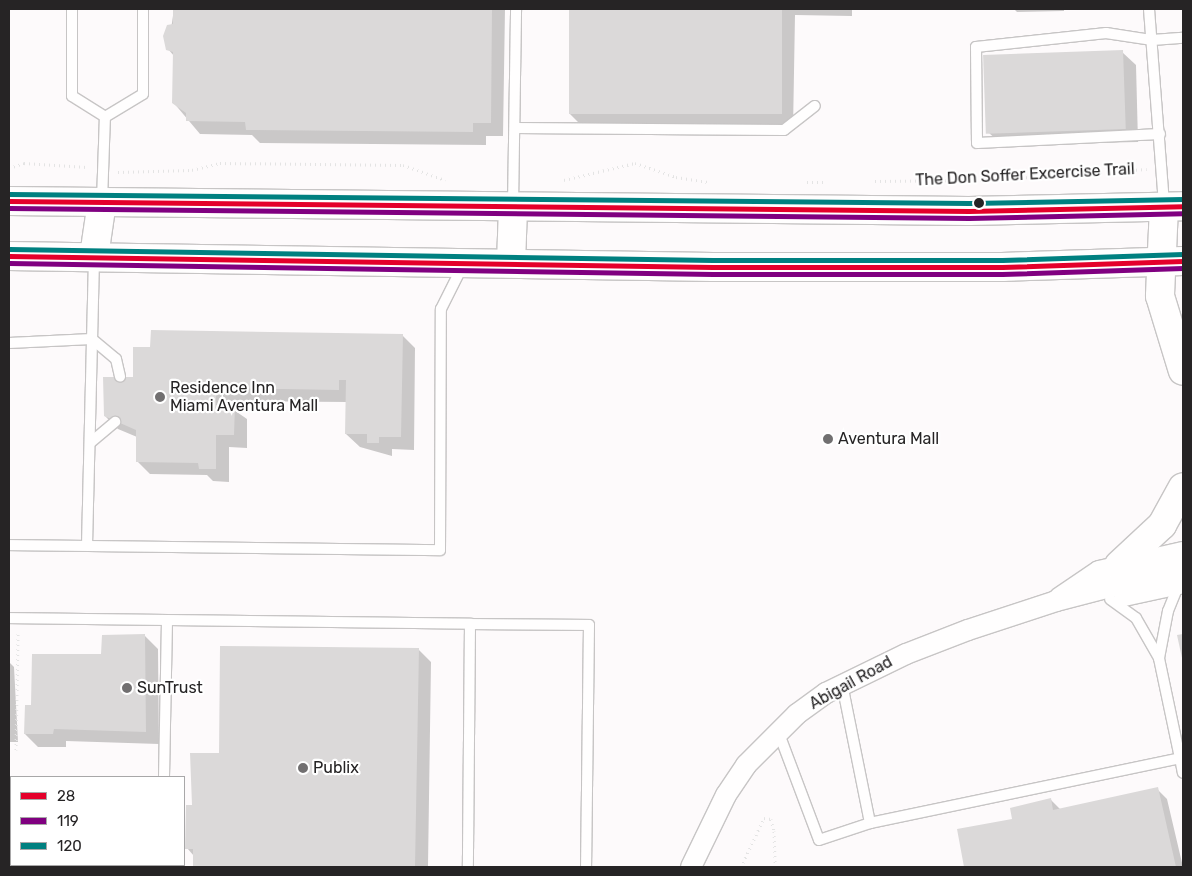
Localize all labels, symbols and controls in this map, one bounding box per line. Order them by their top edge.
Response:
street label: The Don Soffer Excercise Trail [914,160,1136,190]
unlabelled marker [974,198,984,208]
place label: Residence Inn Miami Aventura Mall [170,378,319,416]
marker: Residence Inn Miami Aventura Mall [154,391,166,403]
place label: Aventura Mall [838,429,939,449]
marker: Aventura Mall [822,433,834,445]
street label: Abigail Road [806,652,896,714]
place label: SunTrust [137,678,203,698]
marker: SunTrust [121,682,133,694]
place label: Publix [313,758,359,778]
marker: Publix [297,762,309,774]
legend [10,776,185,866]
text: 28 [57,787,75,805]
text: 119 [57,812,79,830]
text: 120 [57,837,82,855]

